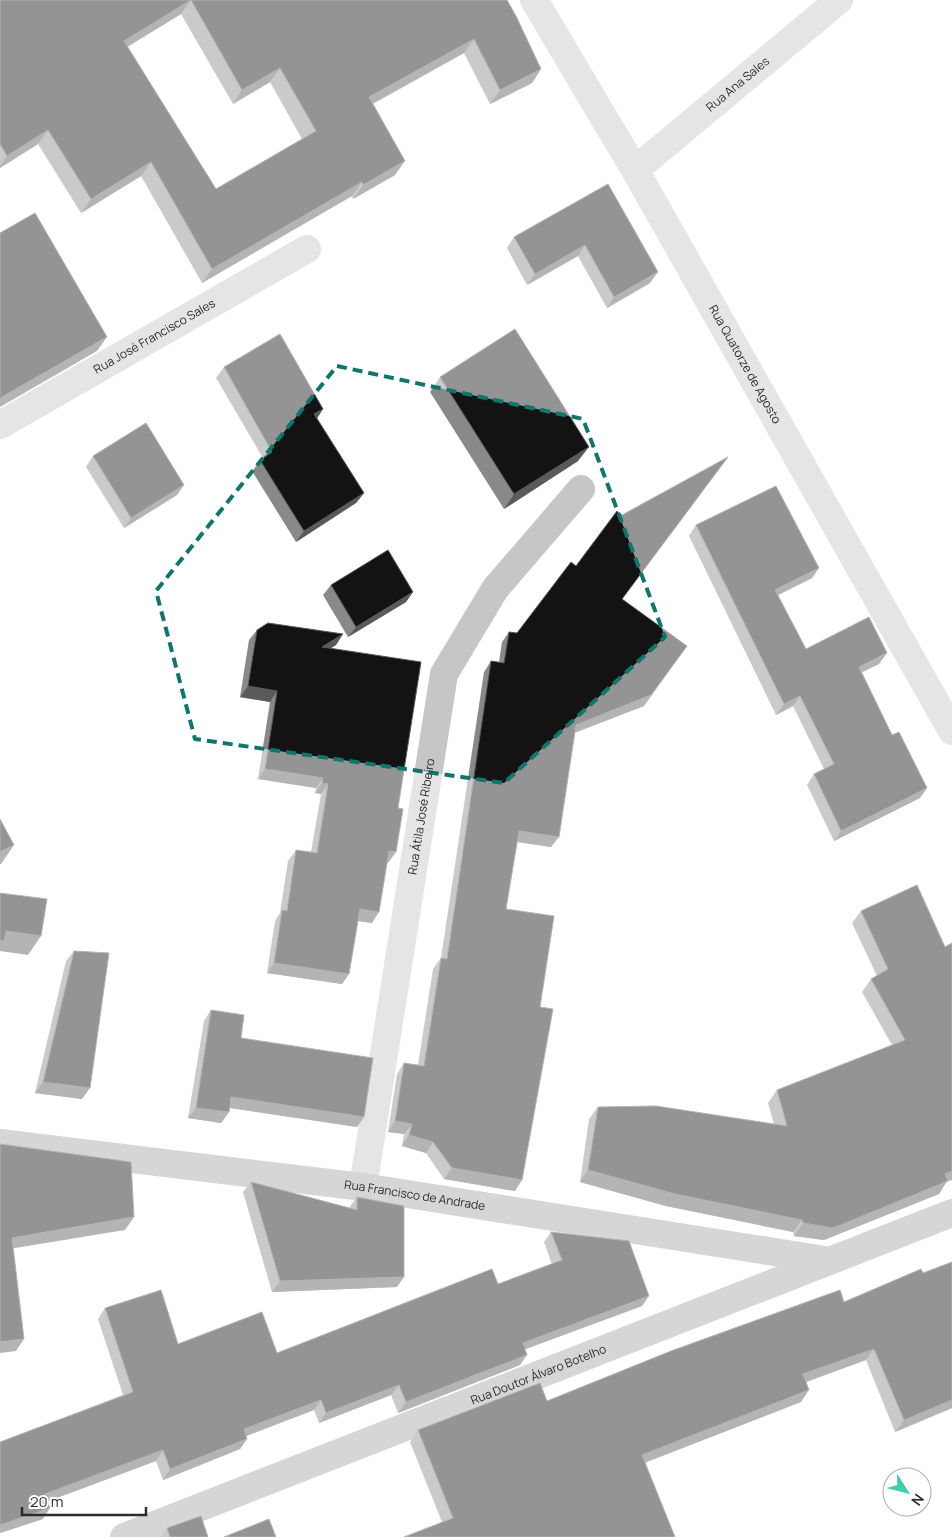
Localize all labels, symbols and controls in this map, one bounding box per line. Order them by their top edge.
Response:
street label: Rua Ana Sales [702,52,773,115]
street label: Rua José Francisco Sales [90,294,218,378]
street label: Rua Quatorze de Agosto [705,302,786,427]
street label: Rua Átila José Ribeiro [403,757,439,876]
street label: Rua Francisco de Andrade [343,1176,487,1214]
street label: Rua Doutor Álvaro Botelho [468,1340,608,1409]
north arrow [882,1467,932,1517]
scale bar [22,1484,146,1516]
text: N [907,1490,929,1510]
text: 20 m [30,1491,63,1512]

